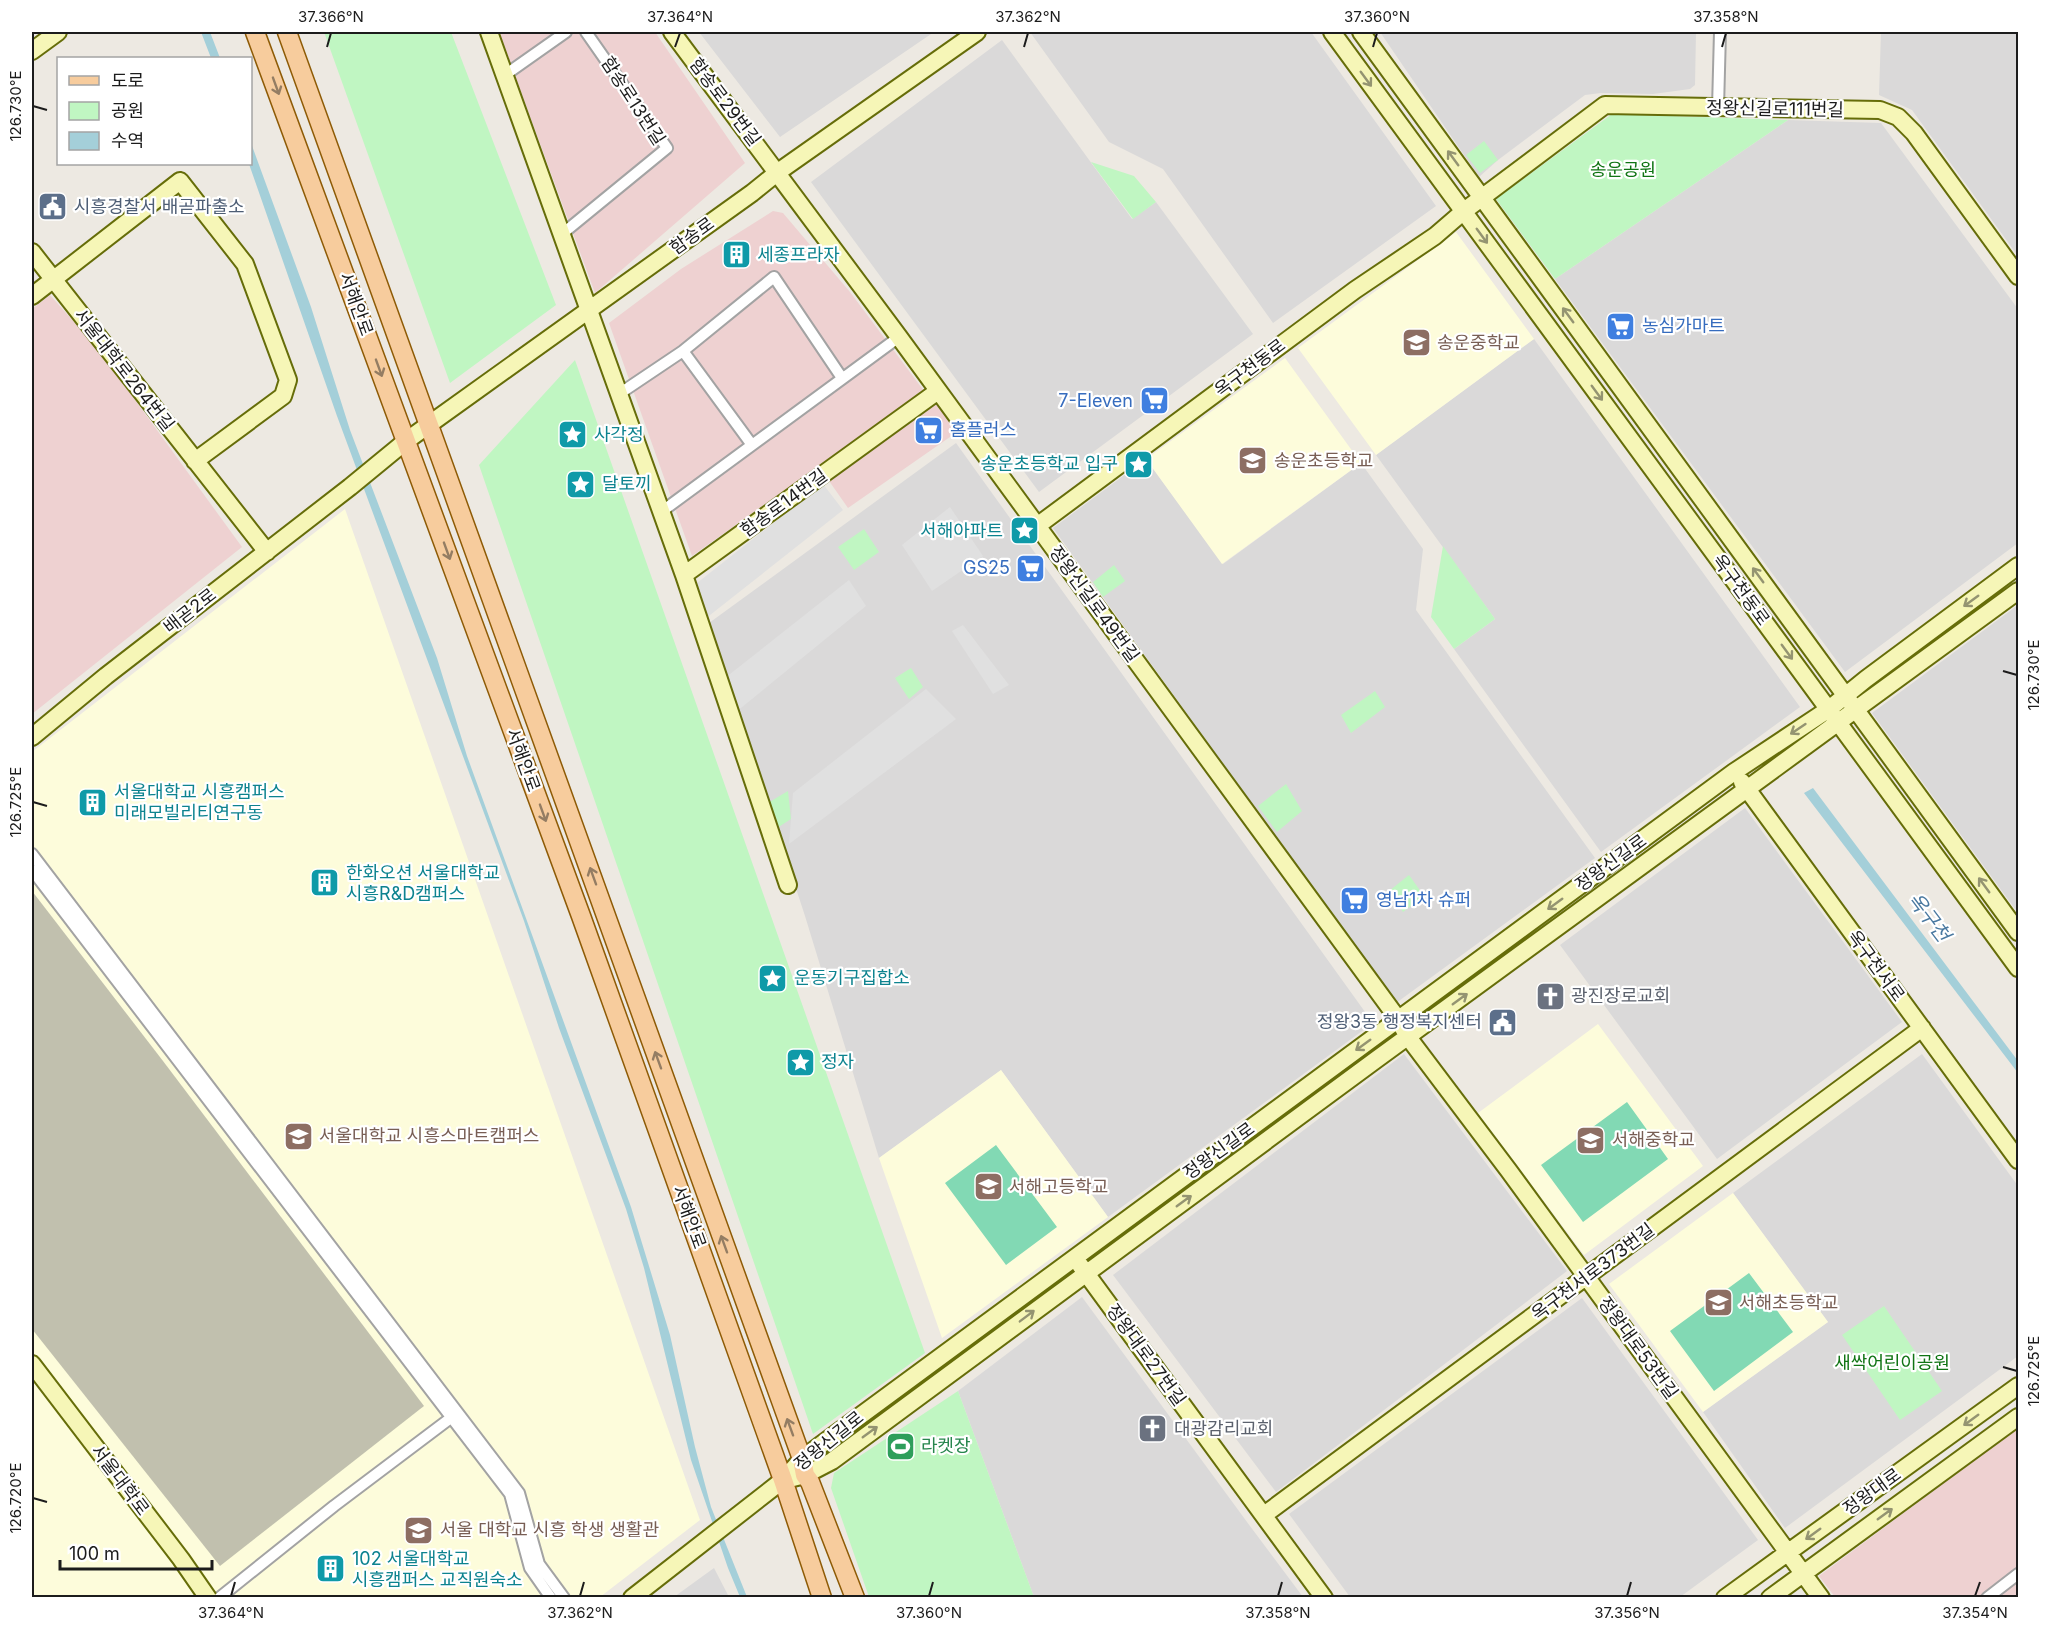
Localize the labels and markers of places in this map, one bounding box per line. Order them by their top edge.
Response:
public building icon: 시흥경찰서 배곧파출소 [37,191,69,223]
place label: 시흥경찰서 배곧파출소 [74,196,245,217]
building icon: 세종프라자 [720,239,752,271]
place label: 세종프라자 [757,244,840,265]
supermarket icon: 농심가마트 [1605,310,1637,342]
place label: 농심가마트 [1642,315,1725,336]
school or university icon: 송운중학교 [1400,327,1432,359]
place label: 송운중학교 [1437,332,1520,353]
supermarket icon: 7-Eleven [1138,385,1170,417]
place label: 7-Eleven [1058,390,1133,411]
supermarket icon: 홈플러스 [913,414,945,446]
place icon: 사각정 [557,419,589,451]
place label: 홈플러스 [950,419,1016,440]
place label: 사각정 [594,424,644,445]
school or university icon: 송운초등학교 [1237,445,1269,477]
place icon: 송운초등학교 입구 [1123,448,1155,480]
place label: 송운초등학교 [1274,450,1373,471]
place label: 송운초등학교 입구 [980,453,1118,474]
place icon: 달토끼 [565,468,597,500]
place label: 달토끼 [602,473,652,494]
place icon: 서해아파트 [1008,515,1040,547]
place label: 서해아파트 [920,520,1003,541]
supermarket icon: GS25 [1015,552,1047,584]
place label: GS25 [963,557,1010,578]
place label: 서울대학교 시흥캠퍼스 미래모빌리티연구동 [114,781,285,823]
building icon: 서울대학교 시흥캠퍼스 미래모빌리티연구동 [77,786,109,818]
place label: 한화오션 서울대학교 시흥R&D캠퍼스 [346,862,500,904]
building icon: 한화오션 서울대학교 시흥R&D캠퍼스 [309,867,341,899]
supermarket icon: 영남1차 슈퍼 [1339,884,1371,916]
place label: 영남1차 슈퍼 [1376,889,1471,910]
place icon: 운동기구집합소 [757,962,789,994]
place label: 운동기구집합소 [794,967,910,988]
church icon: 광진장로교회 [1534,980,1566,1012]
place label: 광진장로교회 [1571,985,1670,1006]
public building icon: 정왕3동 행정복지센터 [1487,1006,1519,1038]
place label: 정왕3동 행정복지센터 [1317,1011,1482,1032]
place icon: 정자 [784,1046,816,1078]
place label: 정자 [821,1051,855,1072]
school or university icon: 서울대학교 시흥스마트캠퍼스 [282,1120,314,1152]
school or university icon: 서해중학교 [1575,1124,1607,1156]
place label: 서울대학교 시흥스마트캠퍼스 [319,1125,539,1146]
place label: 서해중학교 [1612,1129,1695,1150]
school or university icon: 서해고등학교 [972,1171,1004,1203]
place label: 서해고등학교 [1009,1176,1108,1197]
school or university icon: 서해초등학교 [1702,1287,1734,1319]
place label: 서해초등학교 [1739,1292,1838,1313]
church icon: 대광감리교회 [1137,1413,1169,1445]
place label: 대광감리교회 [1174,1418,1273,1439]
sports icon: 라켓장 [884,1430,916,1462]
place label: 라켓장 [921,1435,971,1456]
school or university icon: 서울 대학교 시흥 학생 생활관 [403,1514,435,1546]
place label: 서울 대학교 시흥 학생 생활관 [440,1519,659,1540]
place label: 102 서울대학교 시흥캠퍼스 교직원숙소 [352,1548,523,1590]
building icon: 102 서울대학교 시흥캠퍼스 교직원숙소 [315,1553,347,1585]

